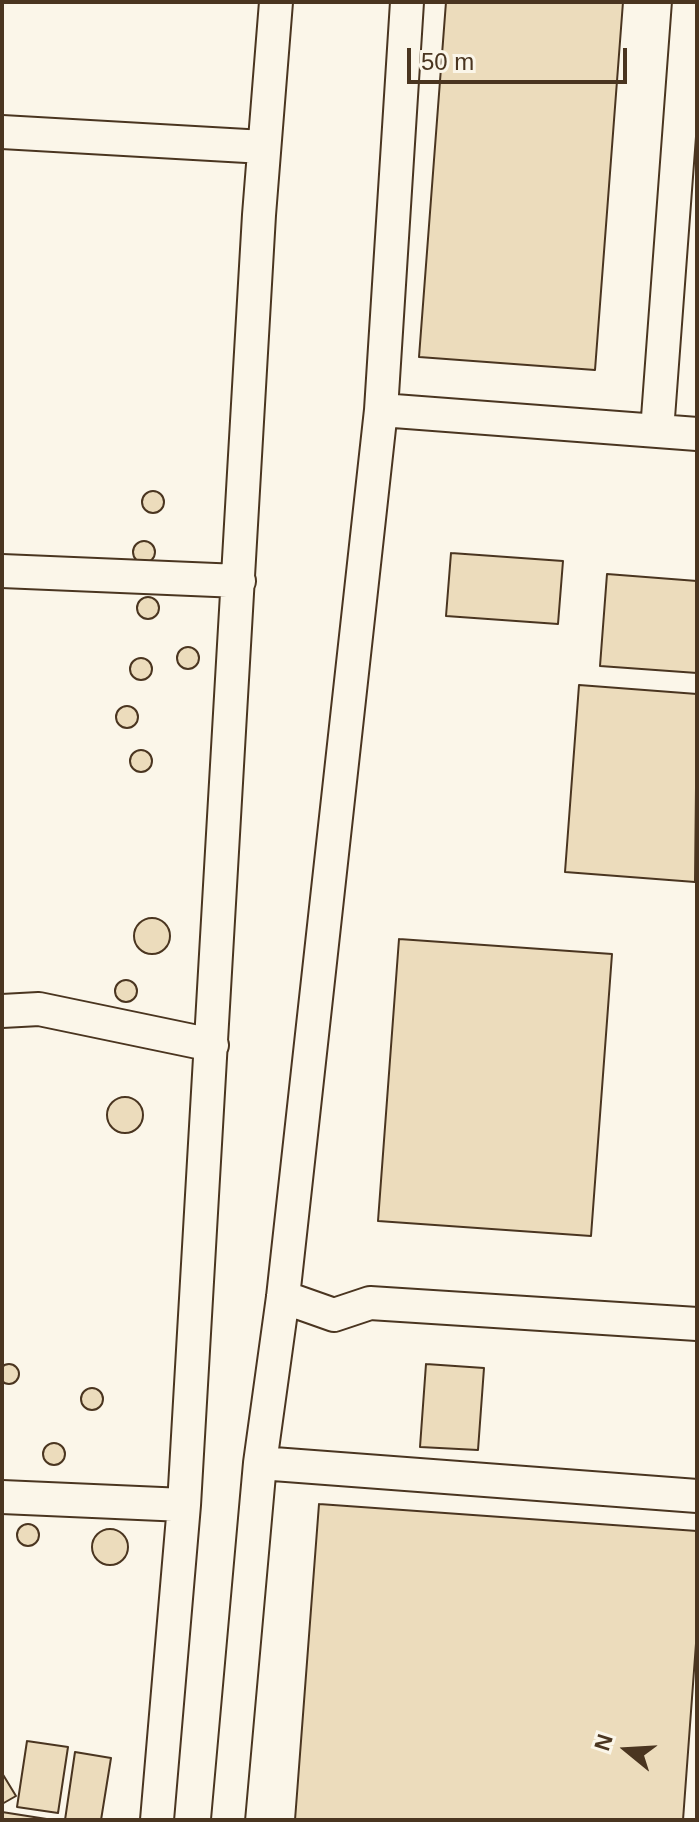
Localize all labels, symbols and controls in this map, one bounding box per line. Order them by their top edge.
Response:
scale bar [411,32,631,82]
text: 50 m [421,48,474,75]
north arrow [587,1710,667,1790]
text: N [589,1731,618,1754]

